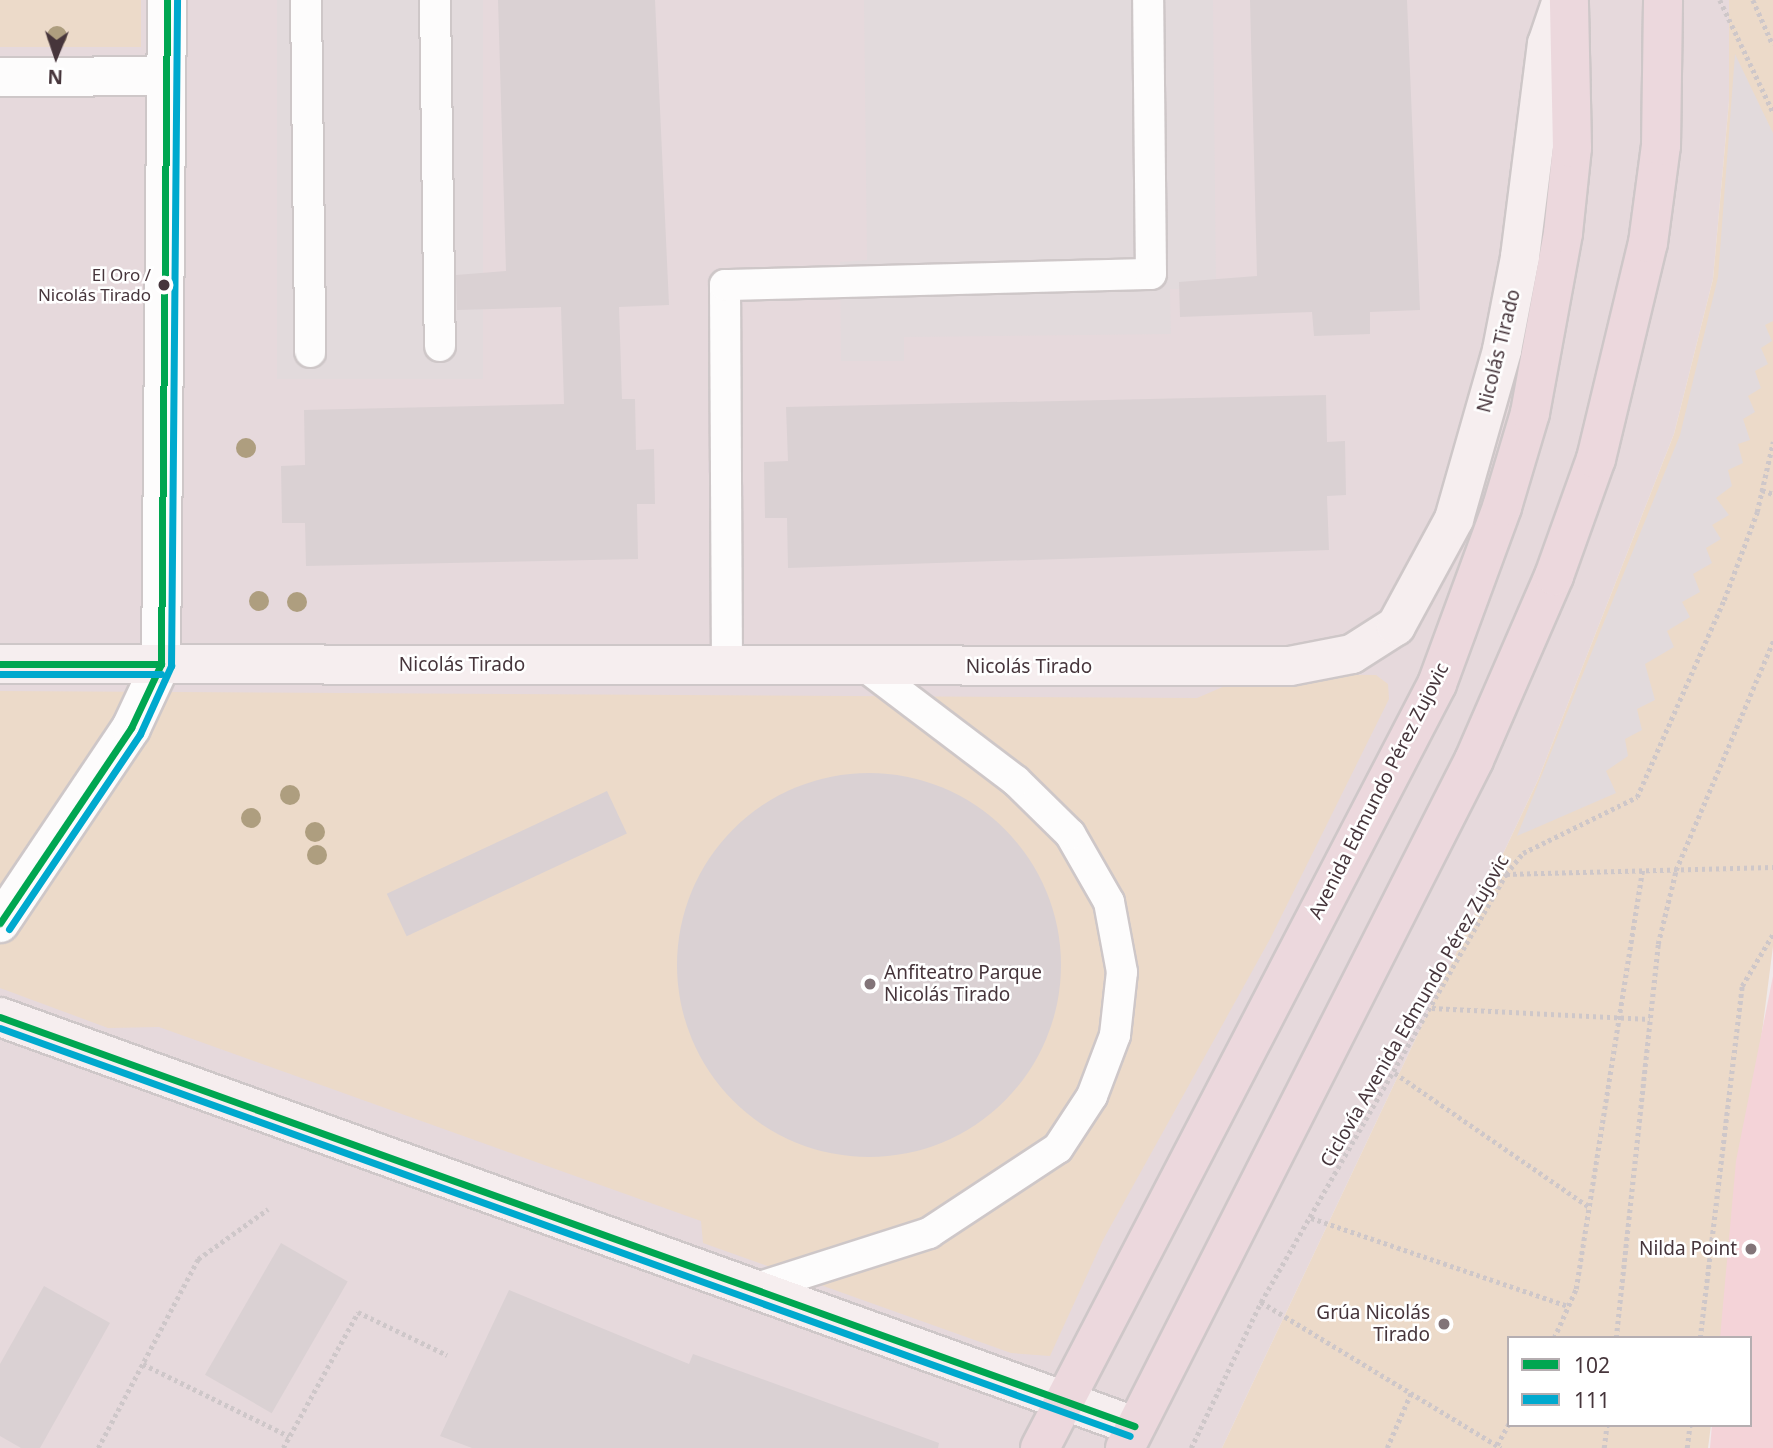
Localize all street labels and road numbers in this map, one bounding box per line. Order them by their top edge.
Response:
street label: Nicolás Tirado [1473,287,1525,415]
street label: Nicolás Tirado [399,654,525,676]
street label: Nicolás Tirado [966,656,1092,678]
street label: Avenida Edmundo Pérez Zujovic [1304,659,1454,923]
street label: Ciclovía Avenida Edmundo Pérez Zujovic [1316,851,1514,1171]

